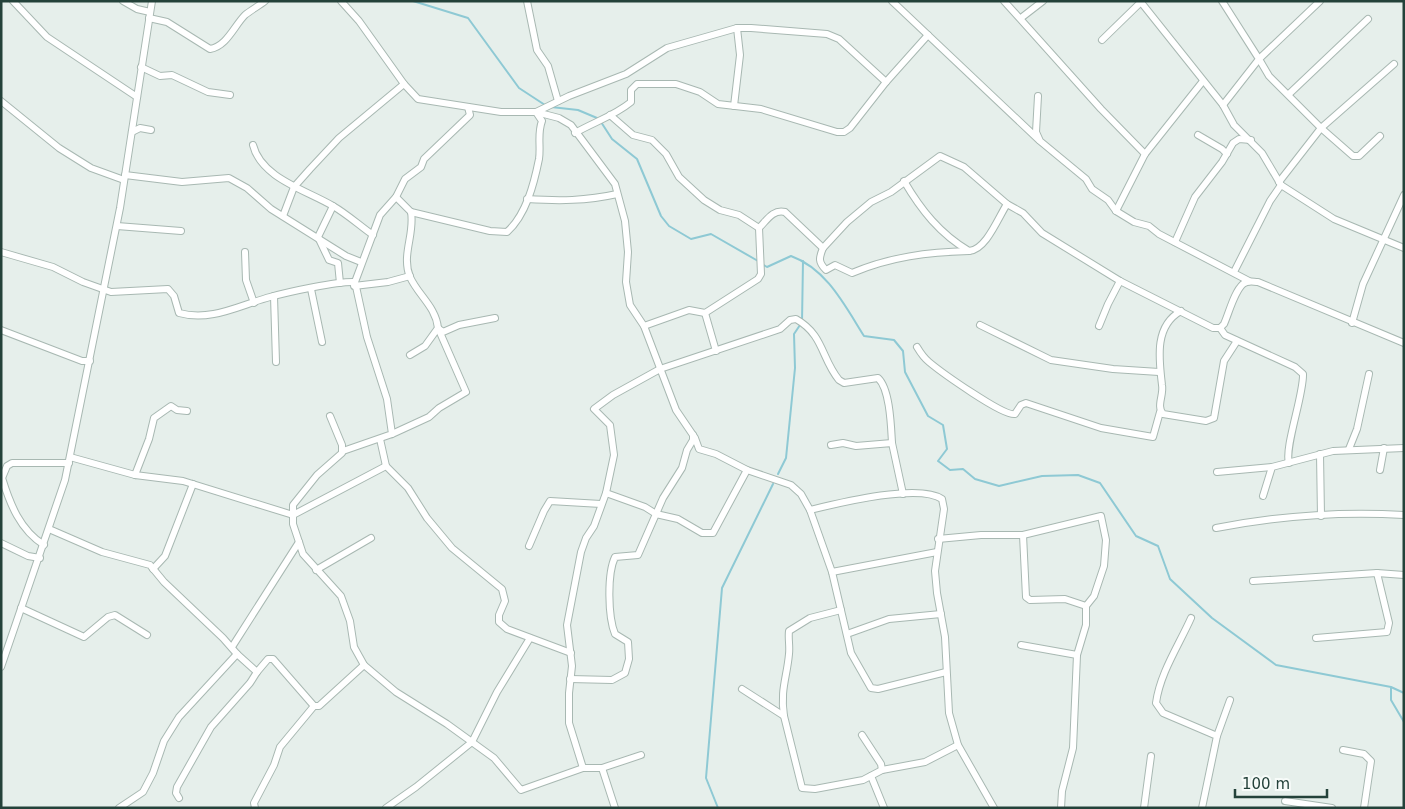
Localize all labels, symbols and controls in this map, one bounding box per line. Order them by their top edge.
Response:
scale bar [1235,766,1328,798]
text: 100 m [1242,775,1290,793]

